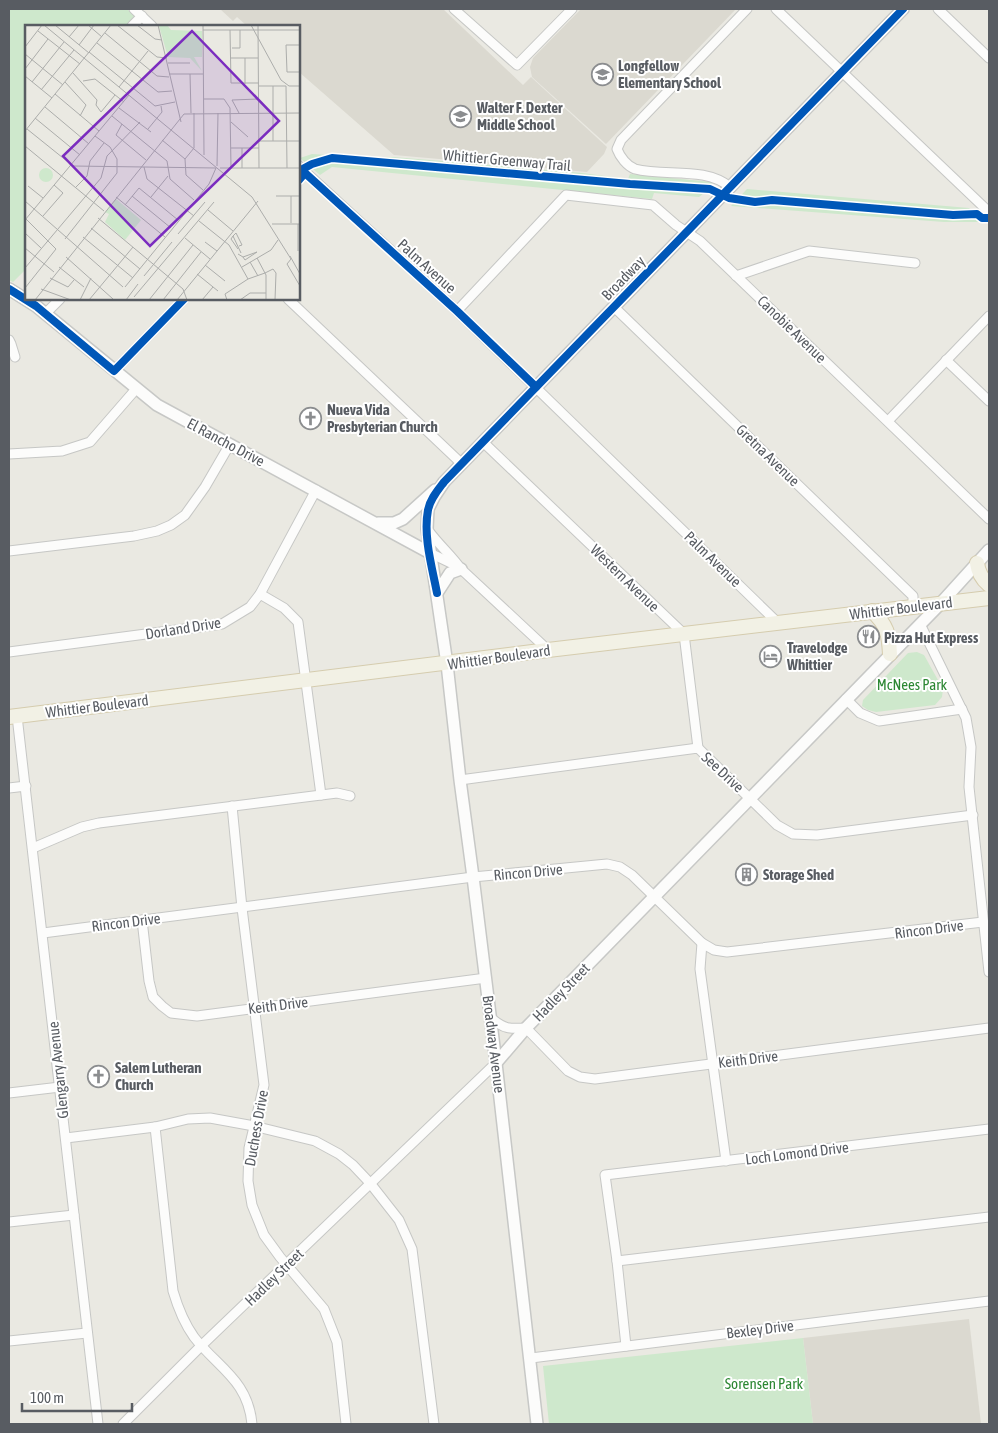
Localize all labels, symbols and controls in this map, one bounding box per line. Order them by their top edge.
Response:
inset map [25,25,300,300]
place label: Longfellow Elementary School [618,57,722,91]
school or university icon: Longfellow Elementary School [590,62,614,86]
place label: Walter F. Dexter Middle School [476,99,563,133]
school or university icon: Walter F. Dexter Middle School [449,104,473,128]
street label: Whittier Greenway Trail [442,146,572,174]
street label: Palm Avenue [394,235,460,297]
street label: Broadway [598,252,648,304]
street label: Canobie Avenue [754,292,830,366]
place label: Nueva Vida Presbyterian Church [327,401,438,435]
church icon: Nueva Vida Presbyterian Church [299,406,323,430]
street label: El Rancho Drive [184,414,268,470]
street label: Gretna Avenue [733,421,803,489]
street label: Palm Avenue [681,528,745,590]
street label: Western Avenue [587,541,663,615]
street label: Whittier Boulevard [849,593,953,623]
street label: Dorland Drive [144,614,222,642]
restaurant icon: Pizza Hut Express [856,625,880,649]
place label: Pizza Hut Express [884,629,979,646]
place label: Travelodge Whittier [786,639,848,673]
street label: Whittier Boulevard [447,641,551,673]
hotel icon: Travelodge Whittier [759,644,783,668]
park label: McNees Park [877,676,948,693]
street label: Whittier Boulevard [45,691,149,721]
street label: See Drive [699,748,748,796]
street label: Rincon Drive [493,860,563,883]
building icon: Storage Shed [735,862,759,886]
place label: Storage Shed [763,866,834,883]
street label: Rincon Drive [91,909,162,935]
street label: Rincon Drive [894,916,965,942]
street label: Hadley Street [529,959,593,1025]
street label: Keith Drive [247,993,309,1017]
street label: Broadway Avenue [480,994,508,1094]
street label: Glengarry Avenue [44,1020,72,1119]
street label: Keith Drive [717,1047,779,1071]
place label: Salem Lutheran Church [115,1059,202,1093]
church icon: Salem Lutheran Church [87,1064,111,1088]
street label: Duchess Drive [241,1088,271,1167]
street label: Loch Lomond Drive [744,1138,850,1168]
street label: Hadley Street [241,1245,307,1309]
street label: Bexley Drive [725,1316,795,1342]
park label: Sorensen Park [725,1375,804,1392]
scale bar [22,1380,132,1412]
text: 100 m [30,1389,64,1406]

